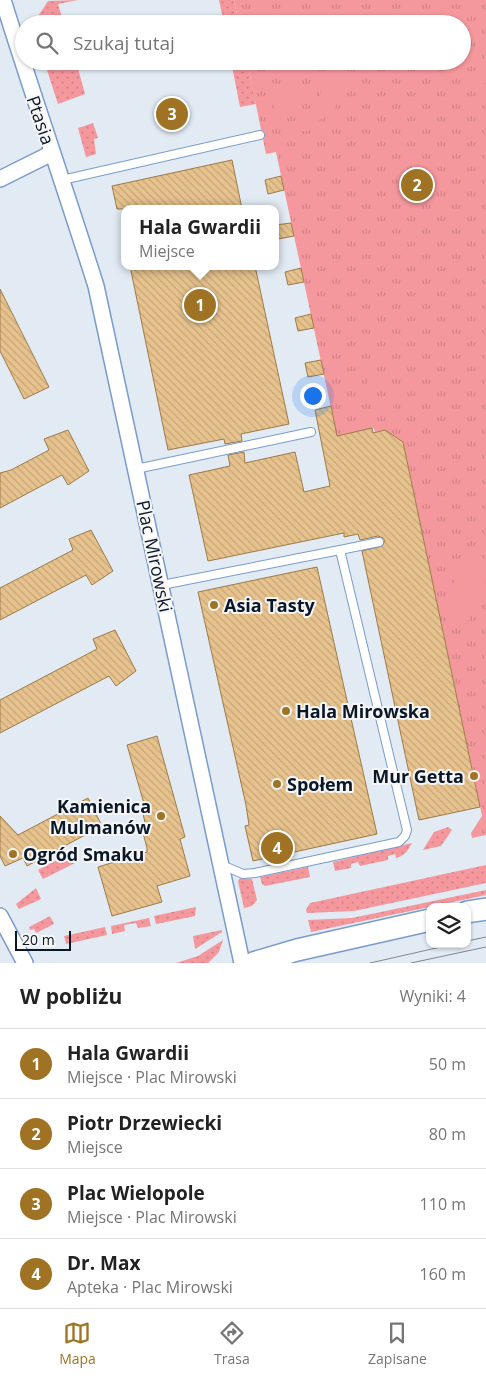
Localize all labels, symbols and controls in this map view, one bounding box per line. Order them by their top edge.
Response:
search box [15,15,471,70]
icon: search [33,29,61,57]
text: Szukaj tutaj [73,30,175,56]
street label: Ptasia [21,92,61,148]
pin: 3 [156,95,188,133]
pin: 2 [401,166,433,204]
popup [121,205,279,270]
text: Hala Gwardii [139,214,261,240]
text: Miejsce [139,240,195,262]
pin: 1 [184,286,216,324]
your location [300,383,326,409]
street label: Plac Mirowski [131,498,179,614]
place label: Asia Tasty [224,593,315,617]
marker: Asia Tasty [208,599,220,611]
place label: Hala Mirowska [296,699,430,723]
marker: Hala Mirowska [280,705,292,717]
place label: Mur Getta [372,764,464,788]
marker: Mur Getta [468,770,480,782]
place label: Społem [287,772,353,796]
marker: Społem [271,778,283,790]
place label: Kamienica Mulmanów [50,794,152,839]
marker: Kamienica Mulmanów [155,810,167,822]
pin: 4 [261,829,293,867]
place label: Ogród Smaku [23,842,144,866]
marker: Ogród Smaku [7,848,19,860]
map controls [426,903,471,948]
button: layers [426,903,471,948]
scale bar [15,928,71,951]
text: 20 m [22,930,55,949]
text: W pobliżu [20,982,122,1010]
text: Wyniki: 4 [399,985,466,1007]
text: Hala Gwardii [67,1040,189,1066]
text: 1 [31,1053,41,1075]
text: 50 m [429,1053,466,1075]
text: Miejsce · Plac Mirowski [67,1066,237,1088]
text: Piotr Drzewiecki [67,1110,222,1136]
text: 2 [31,1123,41,1145]
text: 80 m [429,1123,466,1145]
text: Miejsce [67,1136,123,1158]
text: Plac Wielopole [67,1180,205,1206]
text: 3 [31,1193,41,1215]
text: 110 m [420,1193,466,1215]
text: Miejsce · Plac Mirowski [67,1206,237,1228]
text: Dr. Max [67,1250,140,1276]
text: 4 [31,1263,41,1285]
text: 160 m [420,1263,466,1285]
text: Apteka · Plac Mirowski [67,1276,233,1298]
tab: Mapa [59,1319,96,1368]
tab: Trasa [214,1319,250,1368]
tab: Zapisane [368,1319,427,1368]

